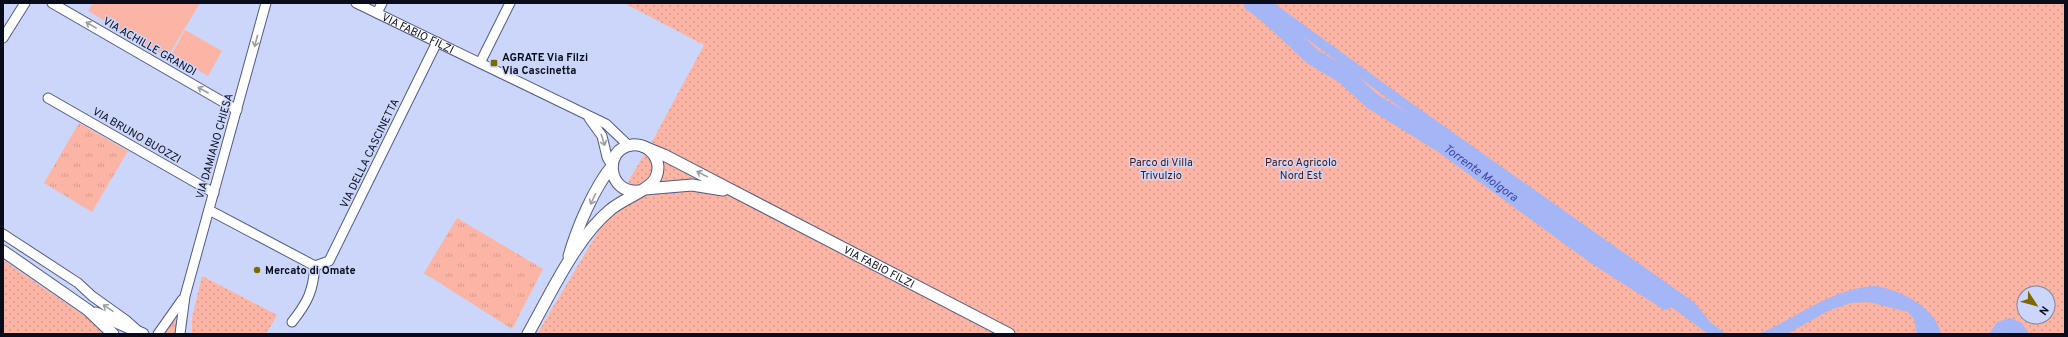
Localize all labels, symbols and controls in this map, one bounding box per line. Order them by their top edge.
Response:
street label: VIA FABIO FILZI [379,11,456,57]
street label: VIA ACHILLE GRANDI [100,14,199,79]
one-way arrow [85,21,97,29]
one-way arrow [252,34,259,47]
place label: AGRATE Via Filzi Via Cascinetta [502,51,588,78]
marker: AGRATE Via Filzi Via Cascinetta [489,58,499,68]
one-way arrow [197,86,209,94]
street label: VIA DAMIANO CHIESA [193,92,237,201]
street label: VIA DELLA CASCINETTA [337,96,402,210]
street label: VIA BRUNO BUOZZI [90,105,183,167]
one-way arrow [600,133,607,146]
water label: Torrente Molgora [1440,141,1521,206]
park label: Parco di Villa Trivulzio [1129,156,1193,183]
park label: Parco Agricolo Nord Est [1265,156,1337,183]
one-way arrow [696,170,708,177]
one-way arrow [589,193,596,205]
street label: VIA FABIO FILZI [841,243,917,292]
place label: Mercato di Omate [265,264,356,278]
marker: Mercato di Omate [252,265,262,275]
north arrow [2016,285,2056,325]
text: N [2035,303,2051,318]
one-way arrow [103,304,114,312]

